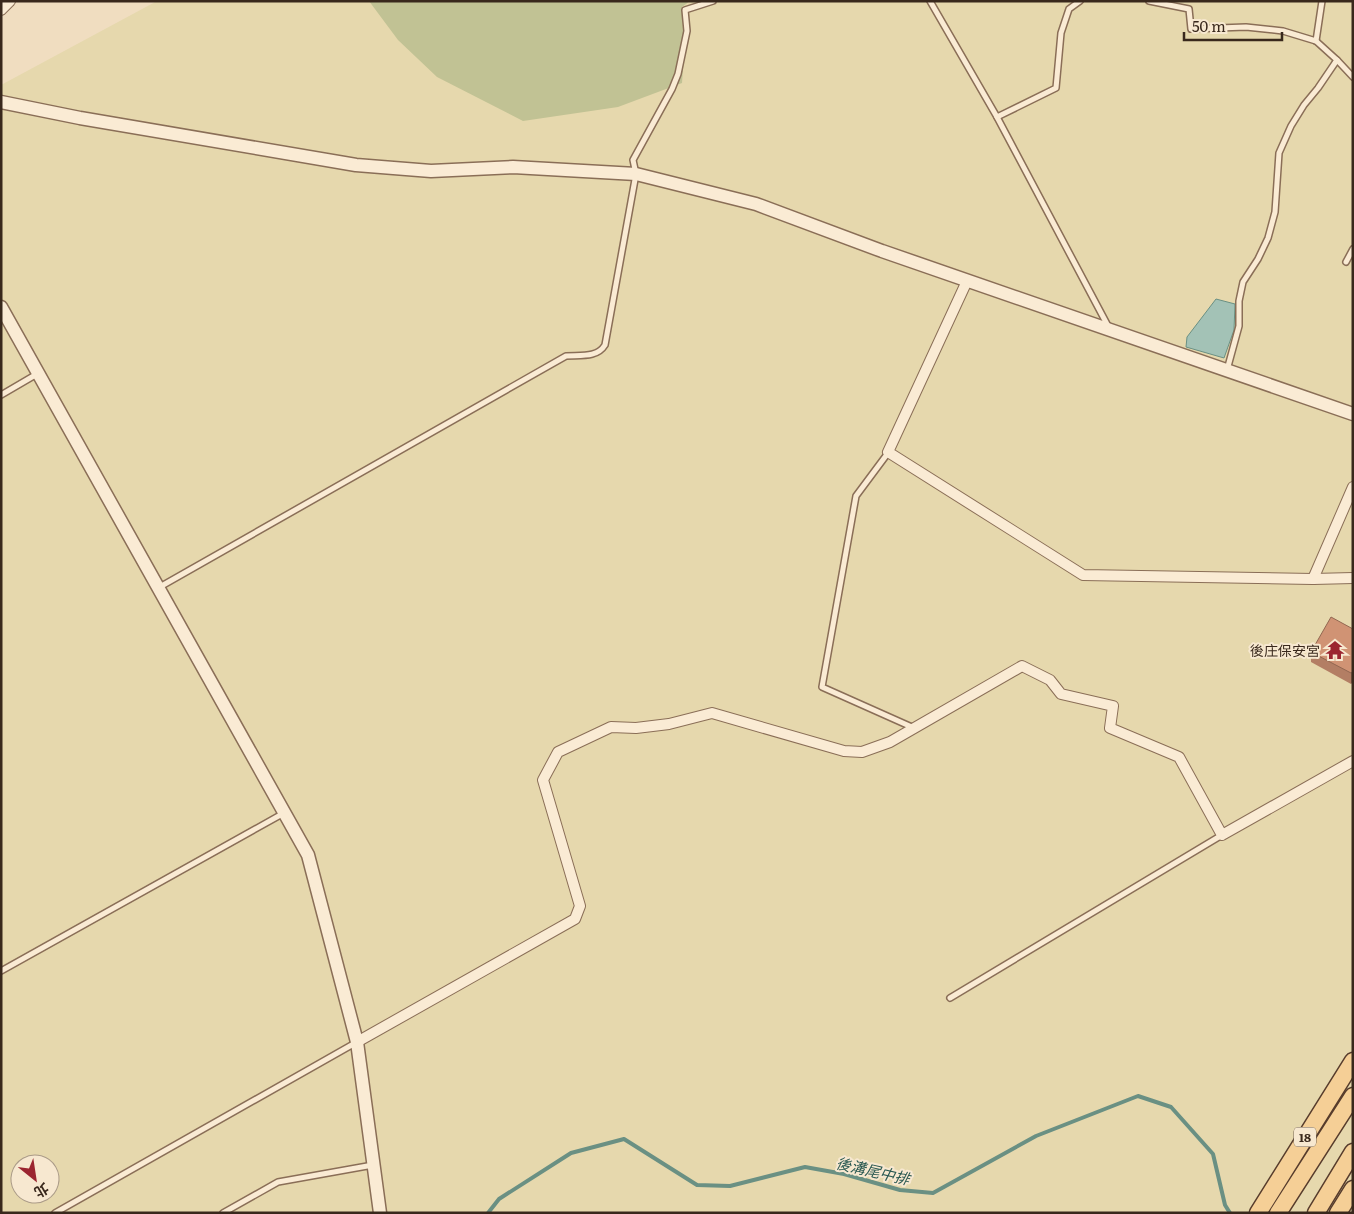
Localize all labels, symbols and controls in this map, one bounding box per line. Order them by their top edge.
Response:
scale bar [1184,10,1282,42]
text: 50 m [1192,14,1226,37]
temple icon: 後庄保安宮 [1324,639,1346,661]
place label: 後庄保安宮 [1250,640,1320,660]
road number: 18 [1294,1128,1316,1146]
water label: 後溝尾中排 [834,1150,914,1190]
north arrow [10,1154,60,1204]
text: 北 [31,1179,53,1203]

